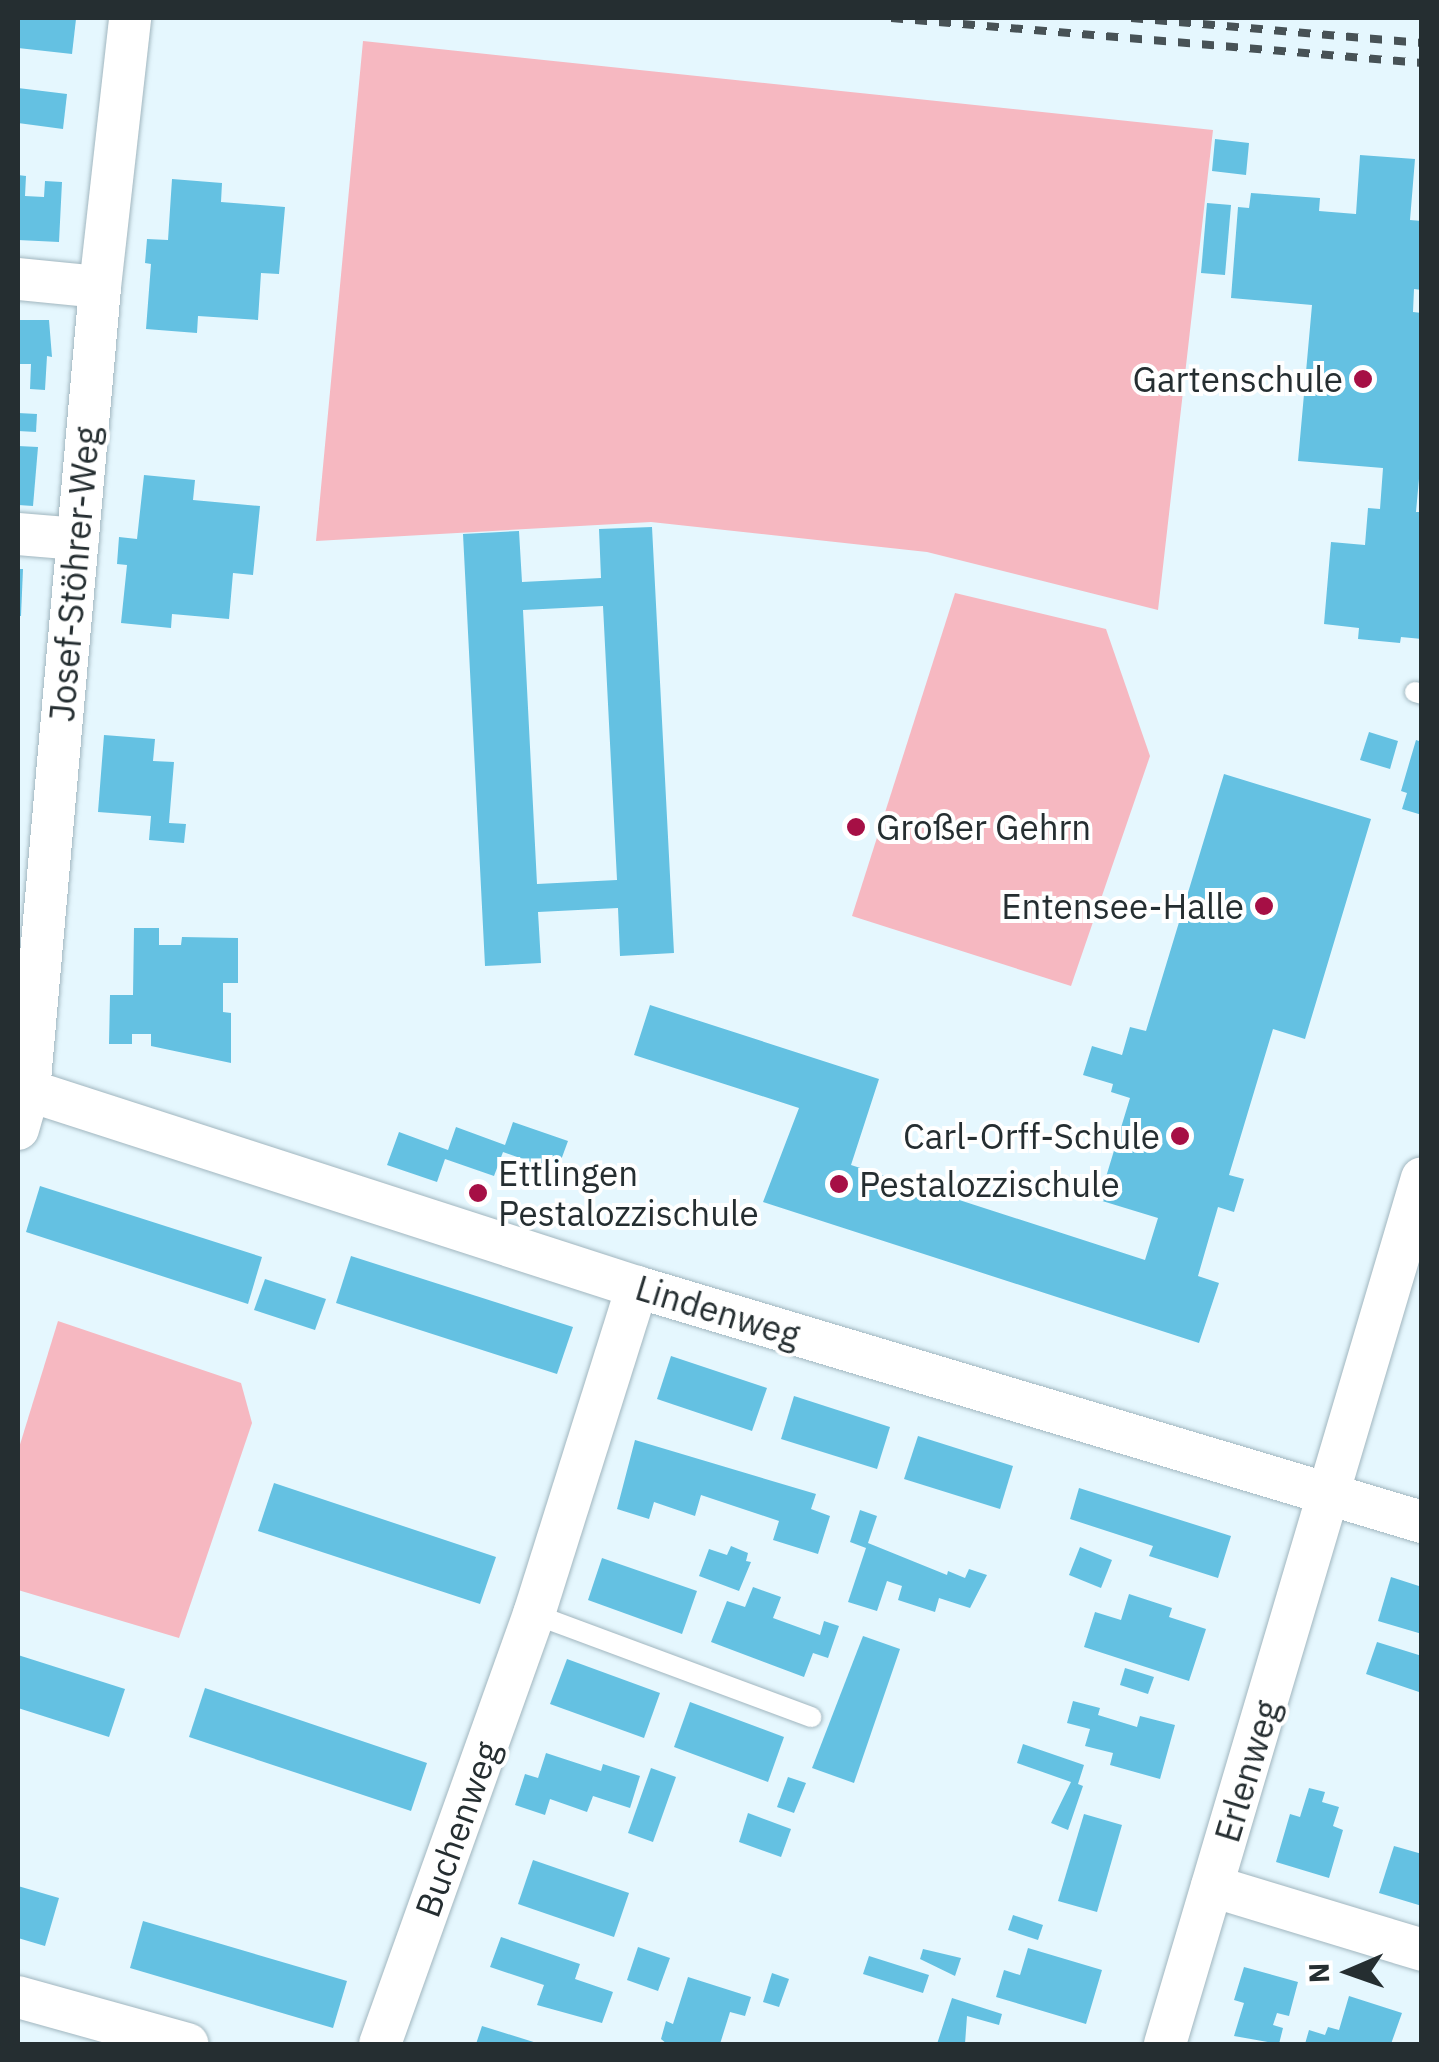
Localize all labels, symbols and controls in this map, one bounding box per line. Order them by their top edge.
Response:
place label: Gartenschule [1133,358,1343,400]
marker: Gartenschule [1352,368,1374,390]
street label: Josef-Stöhrer-Weg [40,425,108,723]
place label: Großer Gehrn [876,806,1091,848]
marker: Großer Gehrn [845,816,867,838]
place label: Entensee-Halle [1001,885,1244,927]
marker: Entensee-Halle [1253,895,1275,917]
place label: Carl-Orff-Schule [903,1115,1160,1157]
marker: Carl-Orff-Schule [1169,1125,1191,1147]
place label: Ettlingen Pestalozzischule [498,1152,759,1234]
place label: Pestalozzischule [859,1163,1120,1205]
marker: Pestalozzischule [828,1173,850,1195]
marker: Ettlingen Pestalozzischule [467,1182,489,1204]
street label: Lindenweg [631,1266,805,1356]
street label: Erlenweg [1206,1695,1288,1847]
street label: Buchenweg [406,1736,508,1922]
north arrow [1299,1922,1399,2022]
text: N [1300,1962,1337,1984]

